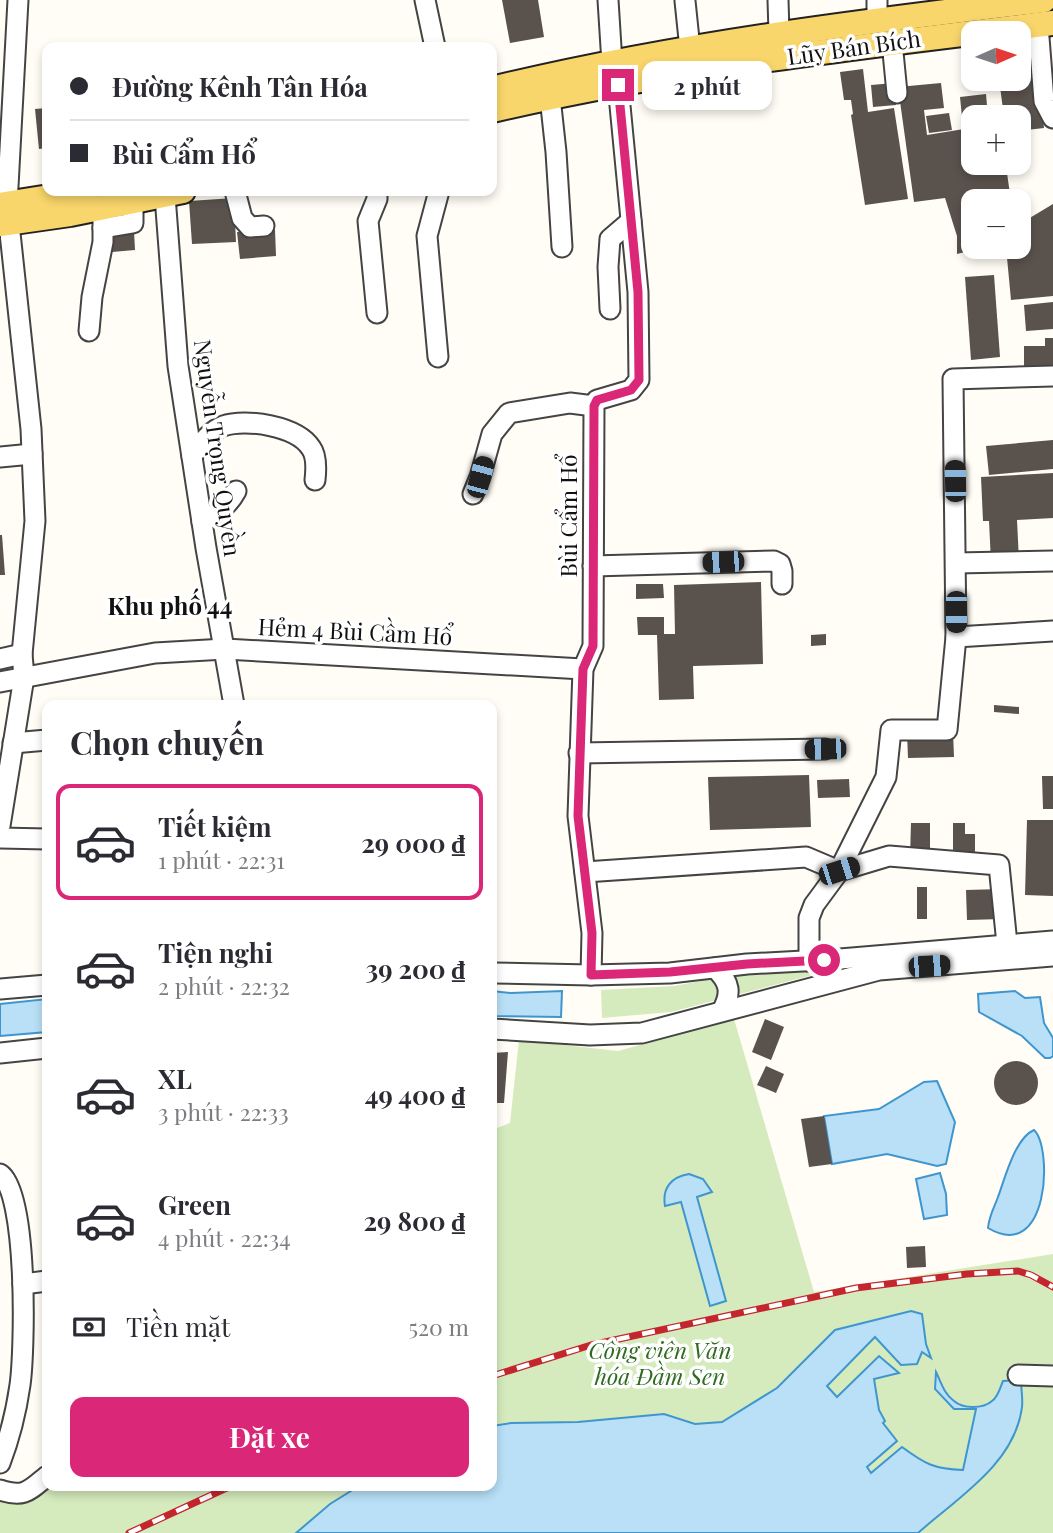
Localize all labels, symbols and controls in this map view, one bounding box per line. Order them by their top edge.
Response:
north arrow [961,21,1031,91]
map controls [961,21,1031,259]
street label: Lũy Bán Bích [785,22,923,71]
callout: 2 phút [642,60,772,110]
text: Đường Kênh Tân Hóa [112,69,368,104]
route end [602,69,634,101]
text: 2 phút [674,70,740,101]
button: + [961,105,1031,175]
text: Bùi Cẩm Hổ [112,136,256,171]
button: − [961,189,1031,259]
street label: Nguyễn Trọng Quyền [188,337,249,559]
street label: Bùi Cẩm Hổ [552,453,583,578]
car [465,454,496,500]
car [945,460,966,502]
car [702,551,745,573]
district label: Khu phố 44 [108,588,232,621]
car [946,591,967,633]
street label: Hẻm 4 Bùi Cầm Hổ [257,610,454,651]
text: Chọn chuyến [70,720,264,763]
car [804,738,847,760]
text: Tiết kiệm [158,809,271,844]
icon: car [74,811,137,874]
text: 29 000 ₫ [361,825,465,860]
text: 1 phút · 22:31 [158,844,285,875]
car [816,855,863,887]
text: Tiện nghi [158,935,273,970]
icon: car [74,937,137,1000]
route start [808,944,840,976]
text: 39 200 ₫ [366,951,465,986]
car [908,954,951,978]
text: 2 phút · 22:32 [158,970,290,1001]
text: XL [158,1061,192,1096]
icon: car [74,1063,137,1126]
text: 49 400 ₫ [365,1077,465,1112]
text: 3 phút · 22:33 [158,1096,289,1127]
text: Green [158,1187,231,1222]
icon: car [74,1189,137,1252]
text: 29 800 ₫ [363,1203,465,1238]
text: 4 phút · 22:34 [158,1222,291,1253]
icon: cash [70,1308,108,1346]
text: Tiền mặt [126,1309,230,1344]
text: 520 m [408,1311,469,1342]
park label: Công viên Văn hóa Đầm Sen [588,1334,732,1391]
button: Đặt xe [70,1397,469,1477]

